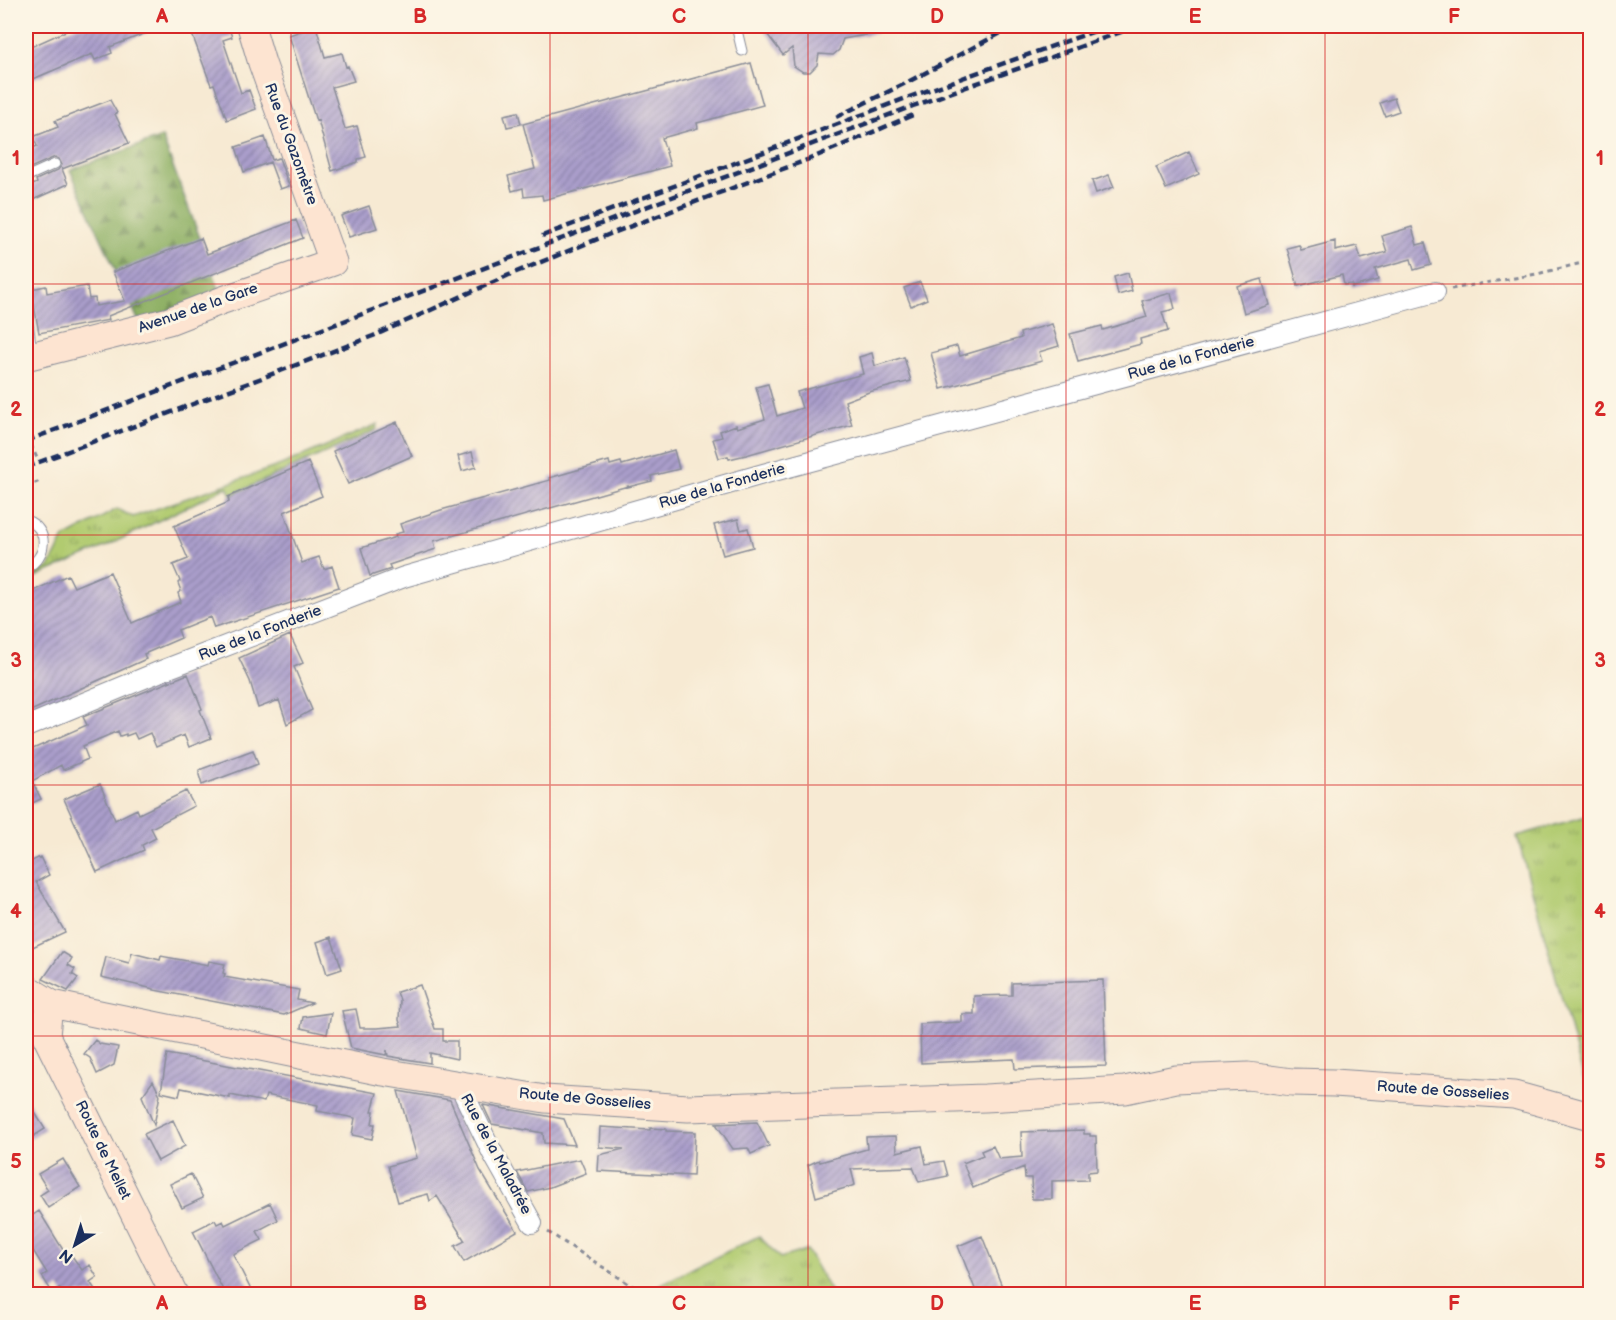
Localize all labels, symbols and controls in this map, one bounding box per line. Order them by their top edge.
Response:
text: A [155,5,169,29]
text: B [413,5,427,29]
text: C [672,5,686,29]
text: D [930,5,944,29]
text: E [1189,5,1202,29]
text: F [1448,5,1460,29]
street label: Rue du Gazomètre [260,80,322,208]
text: 1 [12,147,20,171]
text: 1 [1596,147,1604,171]
street label: Avenue de la Gare [136,279,261,337]
street label: Rue de la Fonderie [1126,332,1256,384]
text: 2 [10,398,22,422]
text: 2 [1594,398,1606,422]
street label: Rue de la Fonderie [657,459,787,513]
street label: Rue de la Fonderie [196,601,324,665]
text: 3 [10,649,22,673]
text: 3 [1594,649,1606,673]
text: 4 [10,900,22,924]
text: 4 [1594,900,1606,924]
street label: Route de Gosselies [1376,1077,1510,1105]
street label: Route de Gosselies [518,1084,653,1114]
street label: Rue de la Maladrée [456,1090,536,1218]
street label: Route de Mellet [71,1097,135,1203]
text: 5 [10,1150,22,1174]
text: 5 [1594,1150,1606,1174]
north arrow [45,1215,105,1275]
text: N [56,1244,77,1267]
text: A [155,1292,169,1316]
text: B [413,1292,427,1316]
text: C [672,1292,686,1316]
text: D [930,1292,944,1316]
text: E [1189,1292,1202,1316]
text: F [1448,1292,1460,1316]

